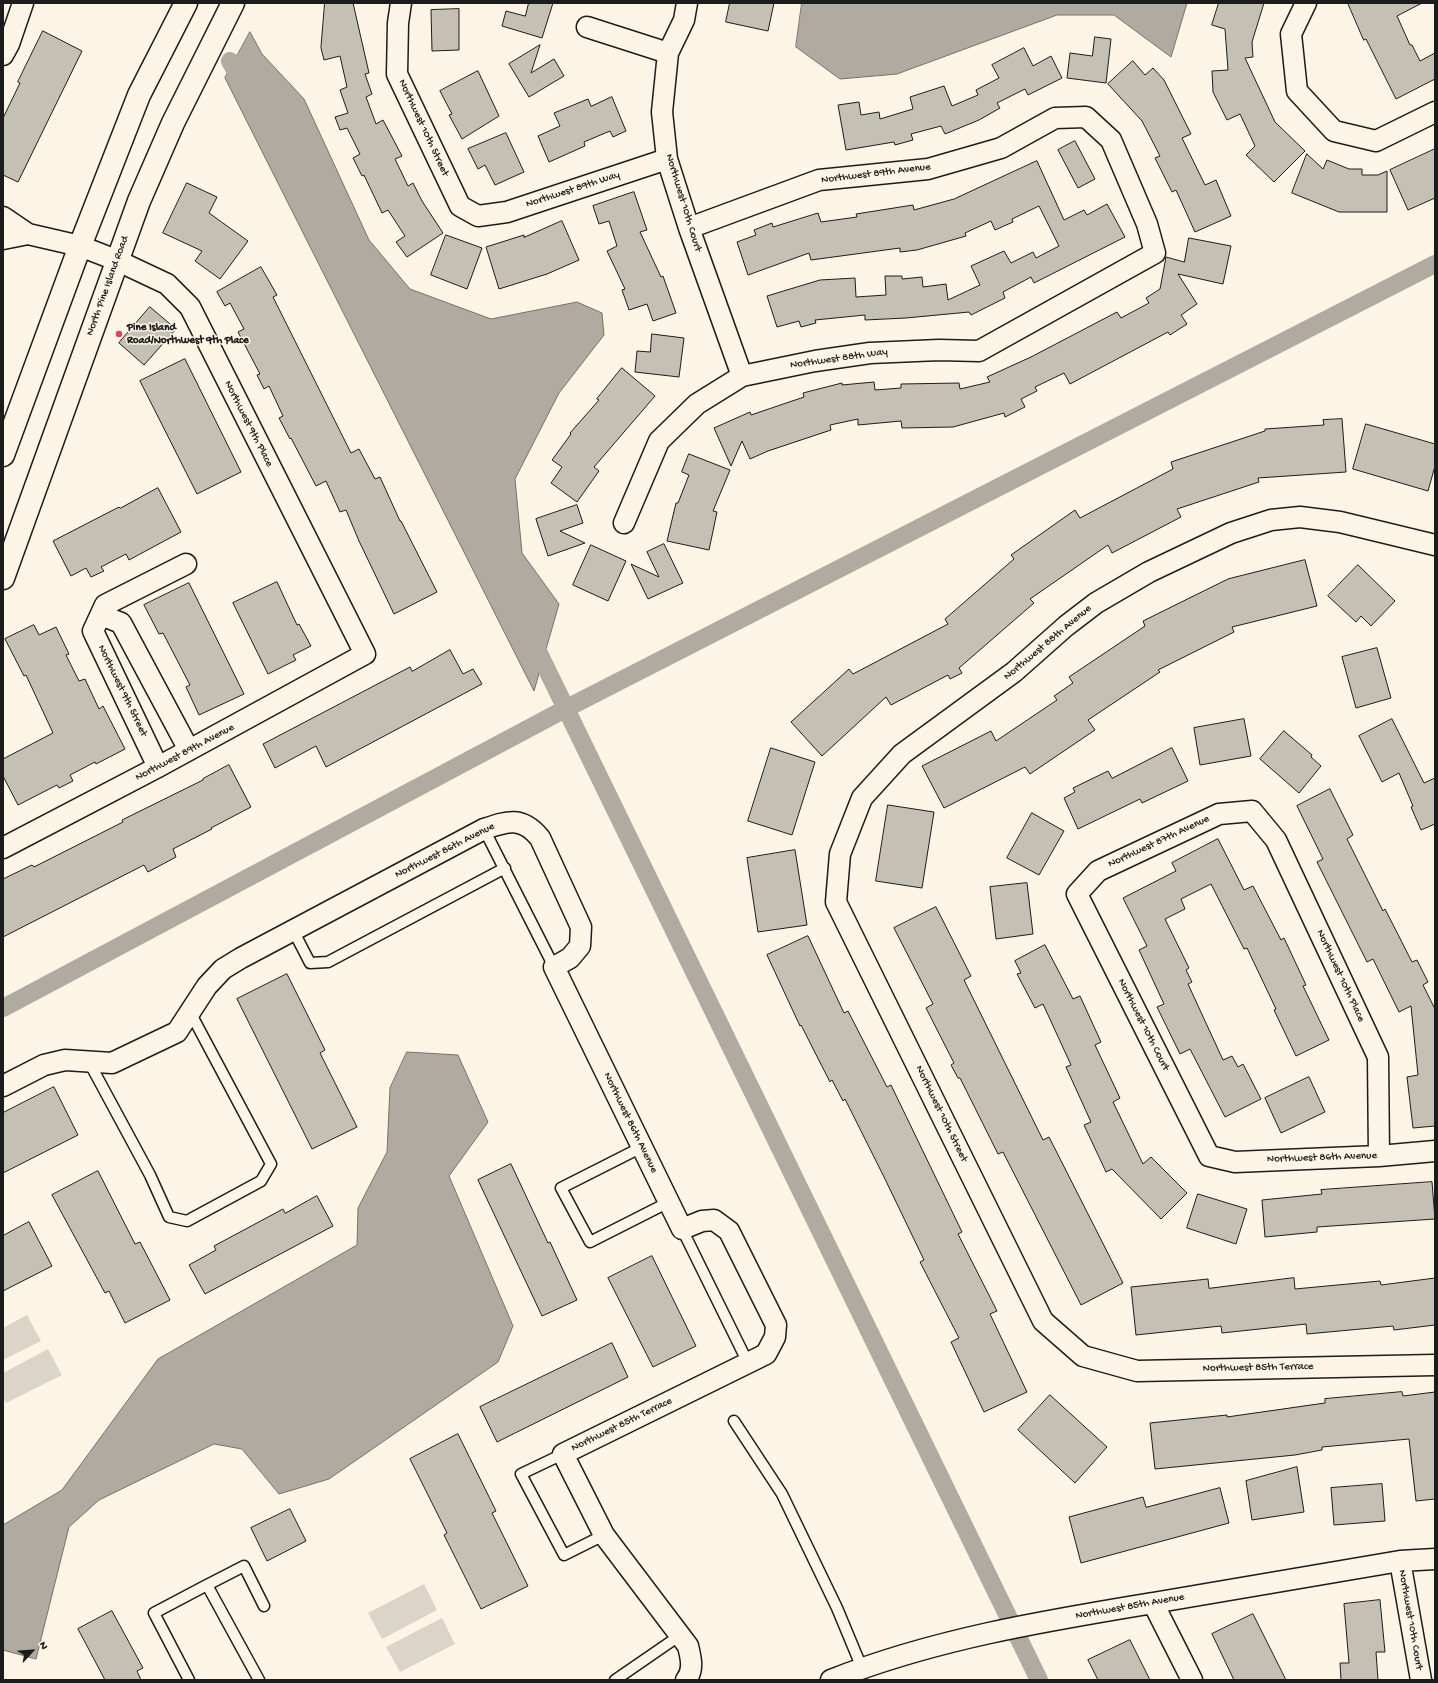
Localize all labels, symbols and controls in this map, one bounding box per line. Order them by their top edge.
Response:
street label: Northwest 10th Street [395,77,451,179]
street label: Northwest 10th Court [662,153,704,253]
street label: Northwest 89th Avenue [821,161,931,187]
street label: Northwest 89th Way [524,169,622,211]
street label: North Pine Island Road [84,234,132,338]
place label: Pine Island Road/Northwest 9th Place [127,321,249,347]
marker: Pine Island Road/Northwest 9th Place [114,329,124,339]
street label: Northwest 88th Way [789,346,889,372]
street label: Northwest 9th Place [221,379,275,469]
street label: Northwest 88th Avenue [1001,602,1095,684]
street label: Northwest 9th Street [94,643,150,739]
street label: Northwest 89th Avenue [133,721,237,785]
street label: Northwest 87th Avenue [1106,813,1212,871]
street label: Northwest 86th Avenue [393,820,497,882]
street label: Northwest 10th Place [1313,928,1367,1024]
street label: Northwest 10th Court [1114,977,1172,1073]
street label: Northwest 10th Street [912,1064,970,1164]
street label: Northwest 86th Avenue [600,1071,660,1175]
street label: Northwest 86th Avenue [1267,1149,1377,1167]
street label: Northwest 85th Terrace [1203,1360,1313,1376]
street label: Northwest 85th Terrace [569,1395,675,1455]
street label: Northwest 10th Court [1395,1569,1425,1671]
street label: Northwest 85th Avenue [1074,1591,1186,1623]
north arrow [12,1631,52,1671]
text: N [36,1640,50,1652]

